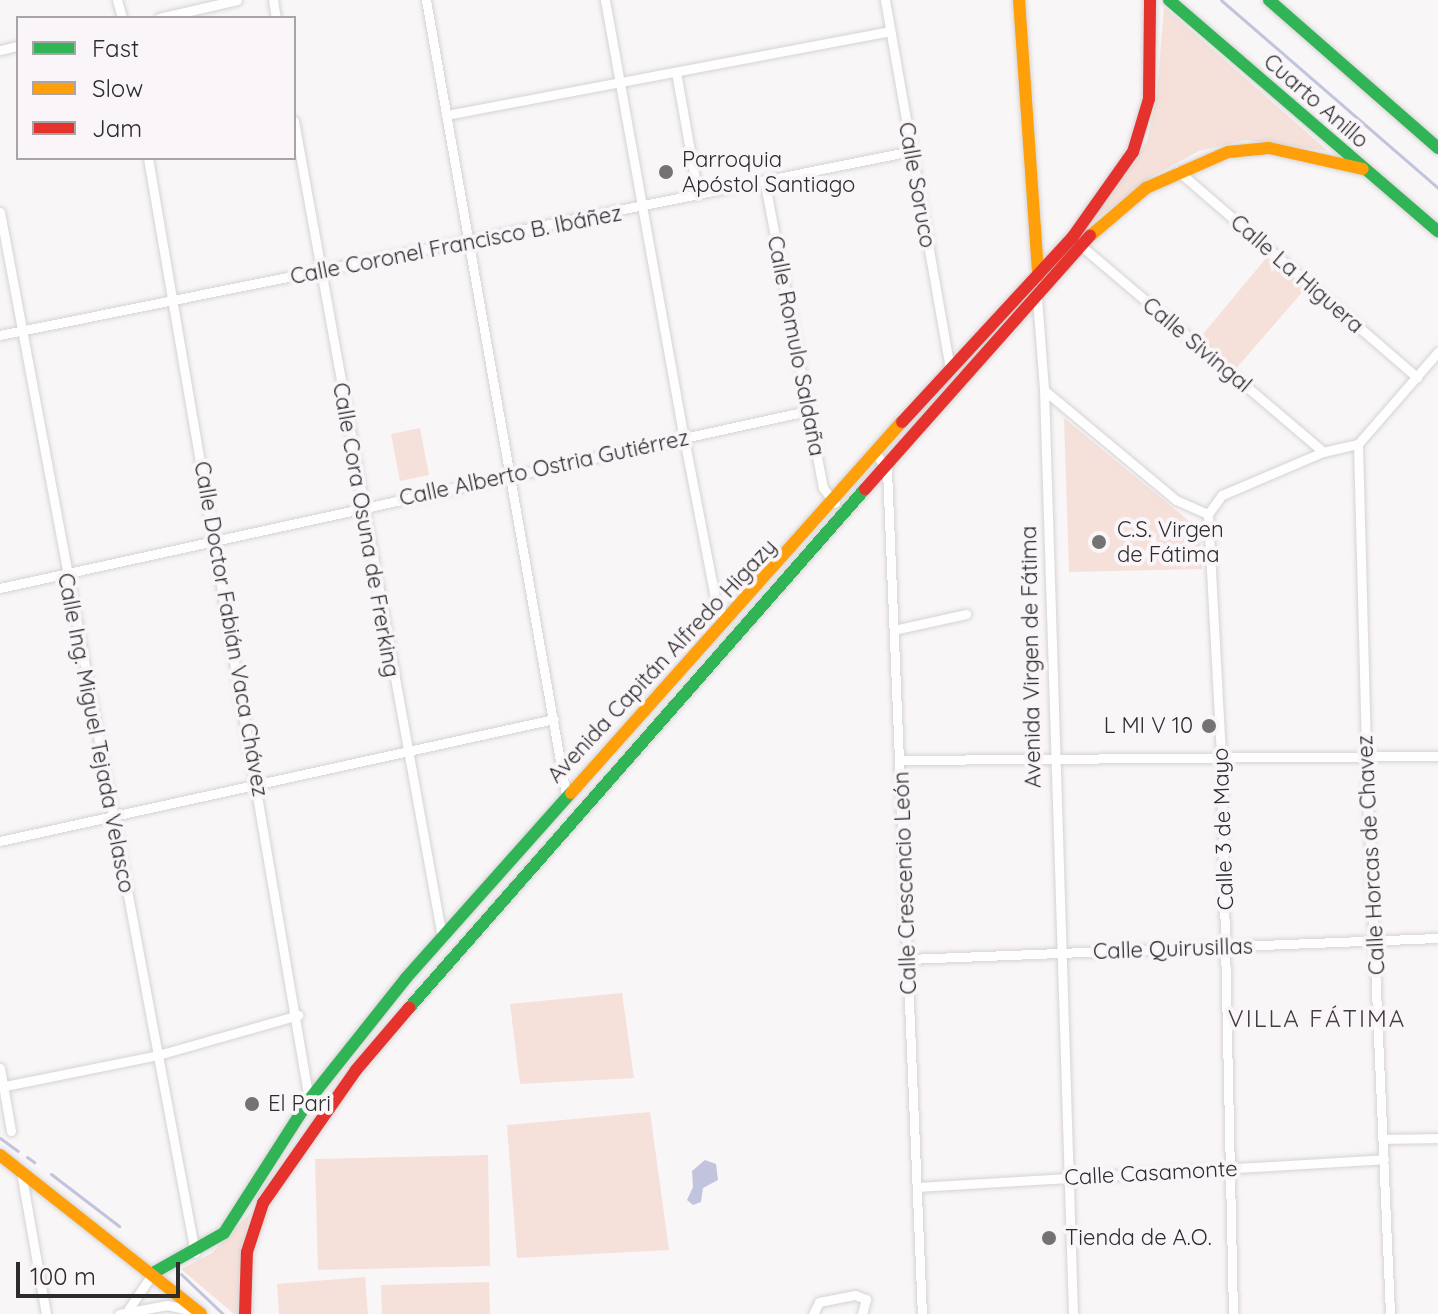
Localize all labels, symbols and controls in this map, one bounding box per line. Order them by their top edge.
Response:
legend [16,16,296,160]
text: Fast [92,33,139,63]
street label: Cuarto Anillo [1258,48,1374,154]
text: Slow [92,73,143,103]
text: Jam [92,113,142,143]
street label: Calle Soruco [893,120,941,250]
place label: Parroquia Apóstol Santiago [682,146,855,198]
marker: Parroquia Apóstol Santiago [657,163,675,181]
street label: Calle Coronel Francisco B. Ibáñez [288,200,624,290]
street label: Calle La Higuera [1225,209,1369,339]
street label: Calle Romulo Saldaña [762,234,830,458]
street label: Calle Sivingal [1137,292,1257,398]
street label: Calle Cora Osuna de Frerking [327,381,405,679]
street label: Calle Alberto Ostria Gutiérrez [397,424,691,512]
street label: Calle Doctor Fabián Vaca Chávez [188,459,274,799]
place label: C.S. Virgen de Fátima [1117,516,1224,568]
street label: Avenida Virgen de Fátima [1016,526,1046,788]
marker: C.S. Virgen de Fátima [1088,531,1110,553]
street label: Avenida Capitán Alfredo Higazy [542,534,782,788]
street label: Calle Ing. Miguel Tejada Velasco [52,571,140,895]
place label: L MI V 10 [1104,713,1193,739]
marker: L MI V 10 [1200,717,1218,735]
street label: Calle Horcas de Chavez [1352,734,1390,976]
street label: Calle 3 de Mayo [1207,747,1239,911]
street label: Calle Crescencio León [888,771,922,995]
street label: Calle Quirusillas [1093,933,1253,965]
district label: VILLA FÁTIMA [1228,1005,1406,1033]
place label: El Pari [268,1091,331,1117]
marker: El Pari [243,1095,261,1113]
street label: Calle Casamonte [1064,1155,1238,1191]
place label: Tienda de A.O. [1065,1225,1212,1251]
marker: Tienda de A.O. [1040,1229,1058,1247]
scale bar [20,1246,184,1296]
text: 100 m [30,1261,96,1291]

